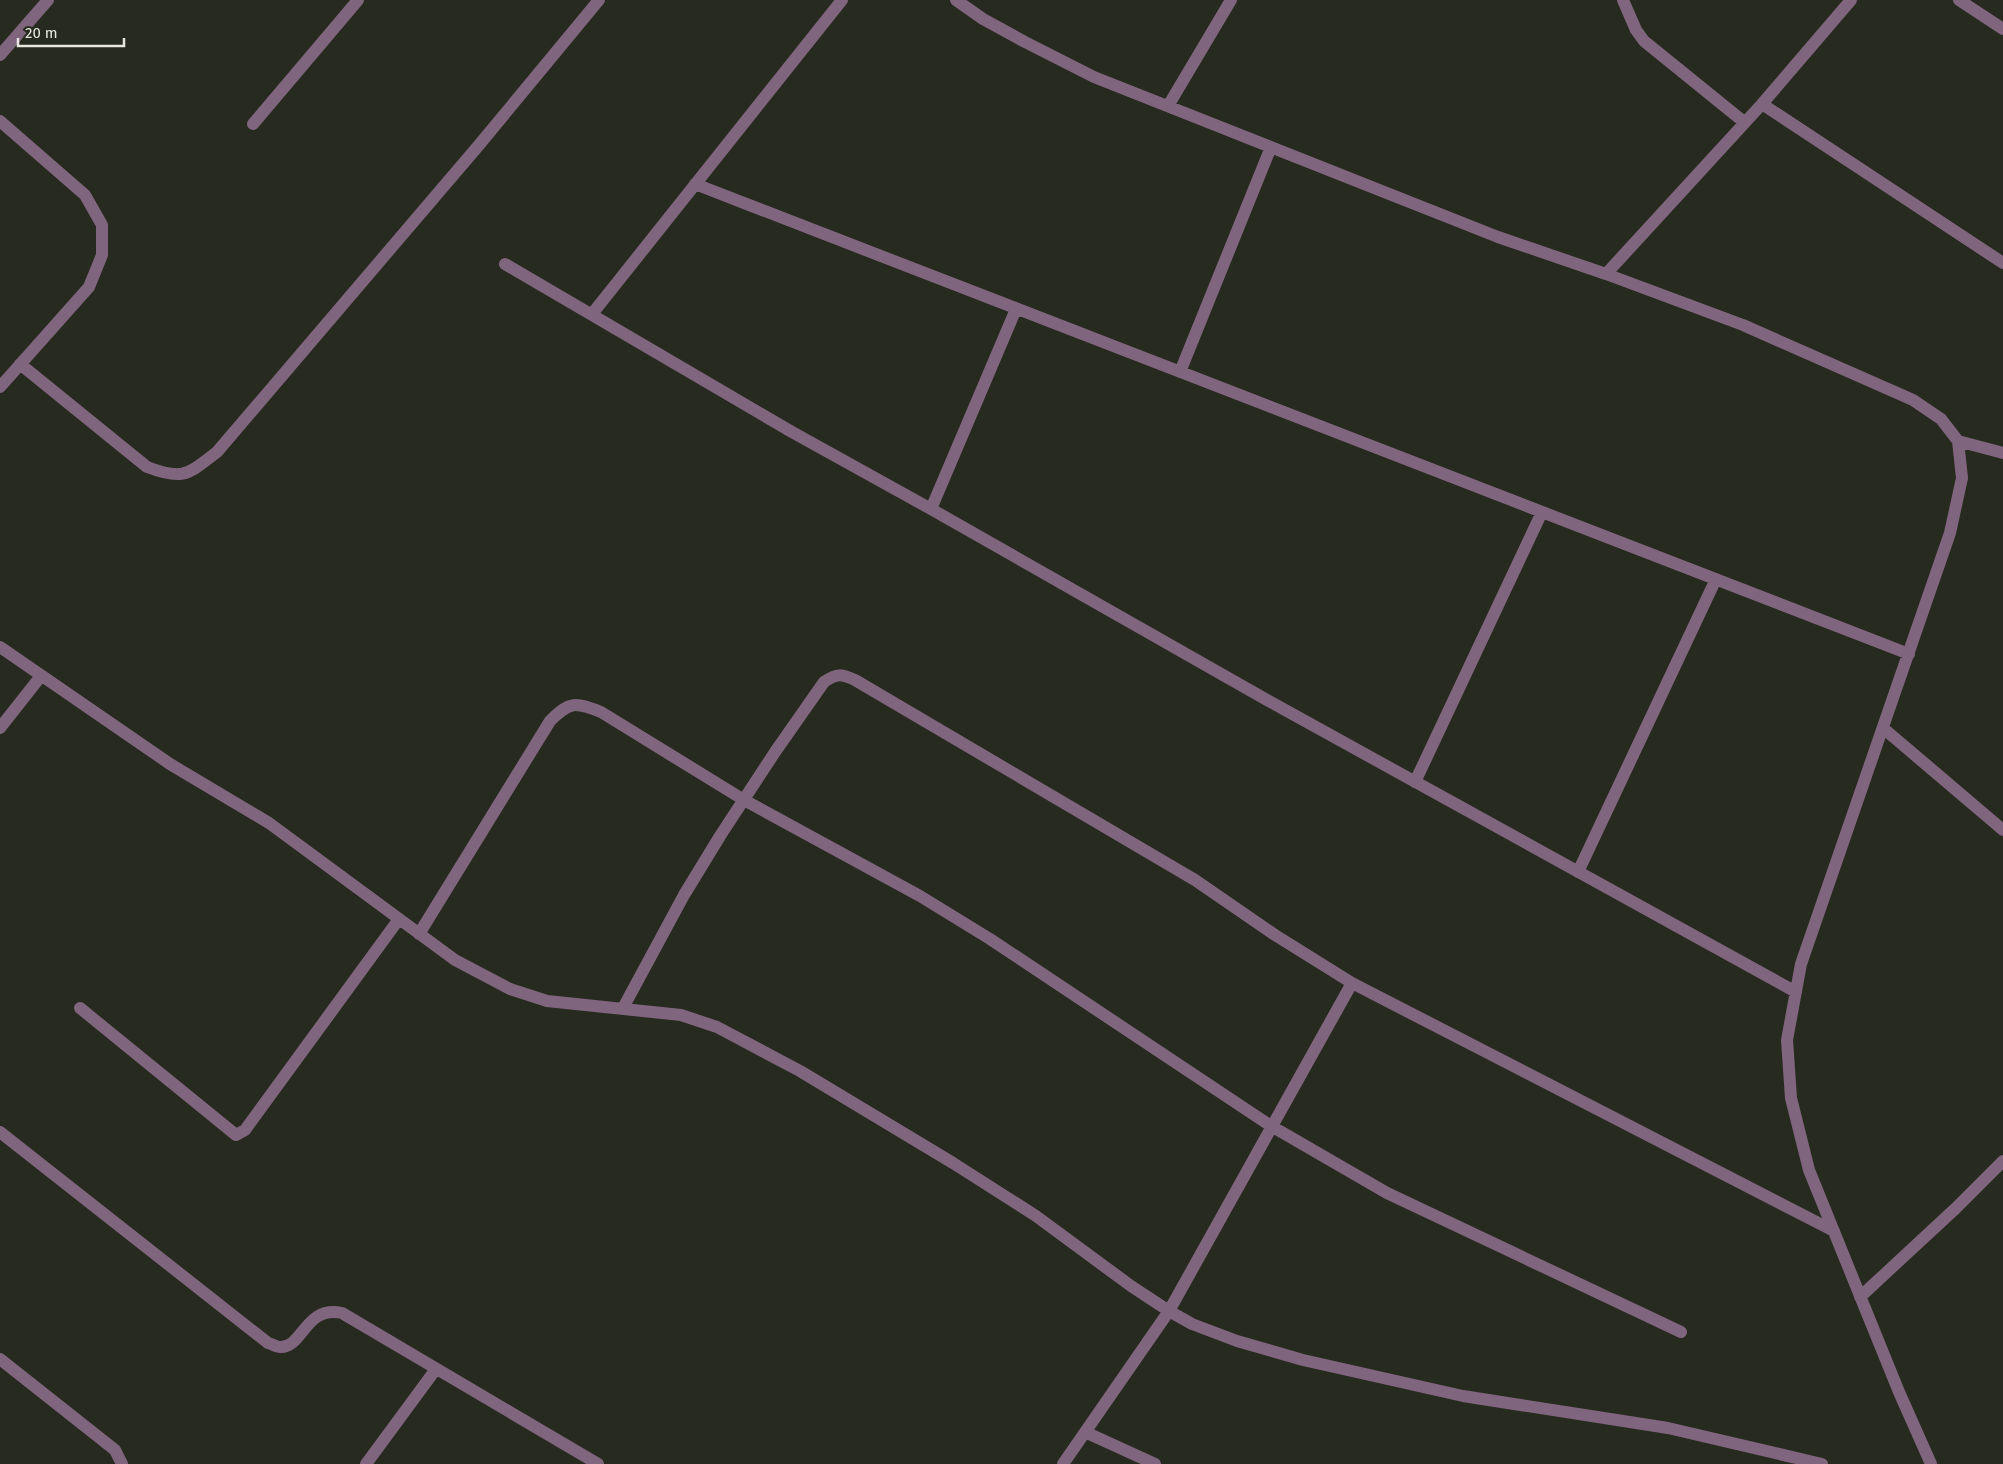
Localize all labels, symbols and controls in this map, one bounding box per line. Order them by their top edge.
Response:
scale bar [18,15,124,47]
text: 20 m [25,24,58,42]

